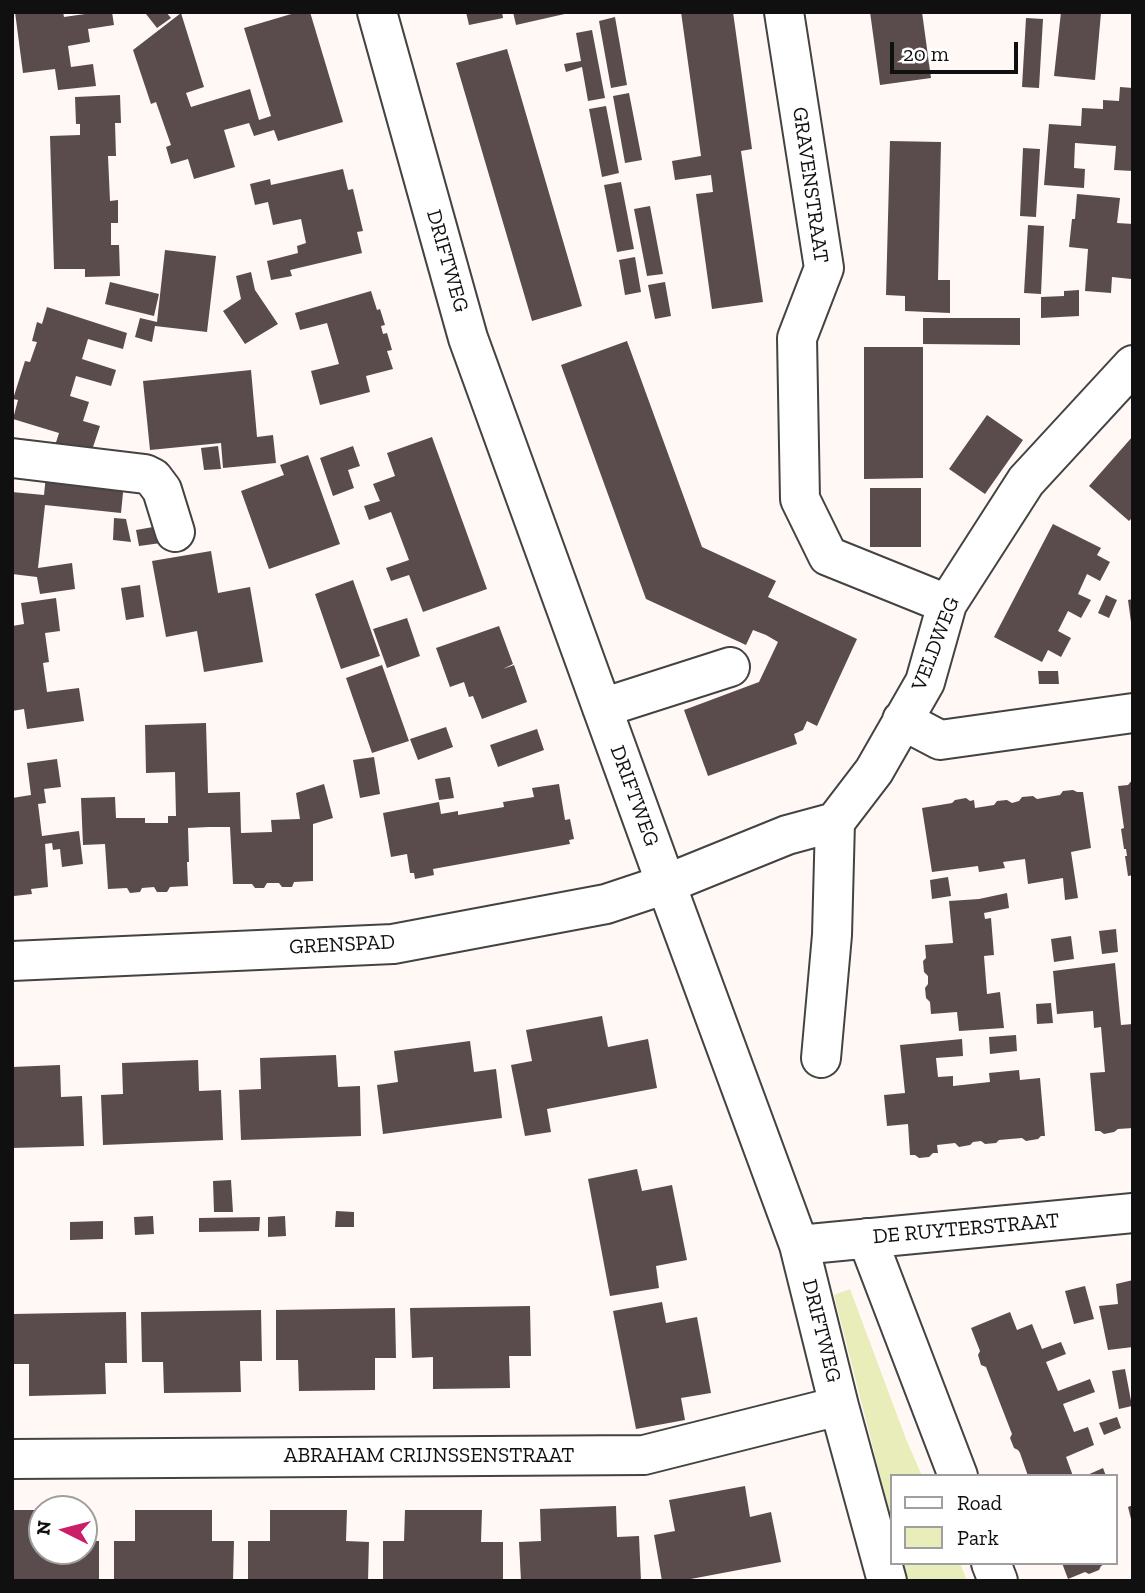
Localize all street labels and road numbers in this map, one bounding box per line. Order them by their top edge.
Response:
street label: GRAVENSTRAAT [787,105,833,265]
street label: DRIFTWEG [420,207,474,315]
street label: VELDWEG [907,594,965,694]
street label: DRIFTWEG [604,742,664,850]
street label: GRENSPAD [288,930,396,960]
street label: DE RUYTERSTRAAT [872,1208,1060,1250]
street label: DRIFTWEG [796,1277,846,1385]
street label: ABRAHAM CRIJNSSENSTRAAT [284,1443,574,1469]

